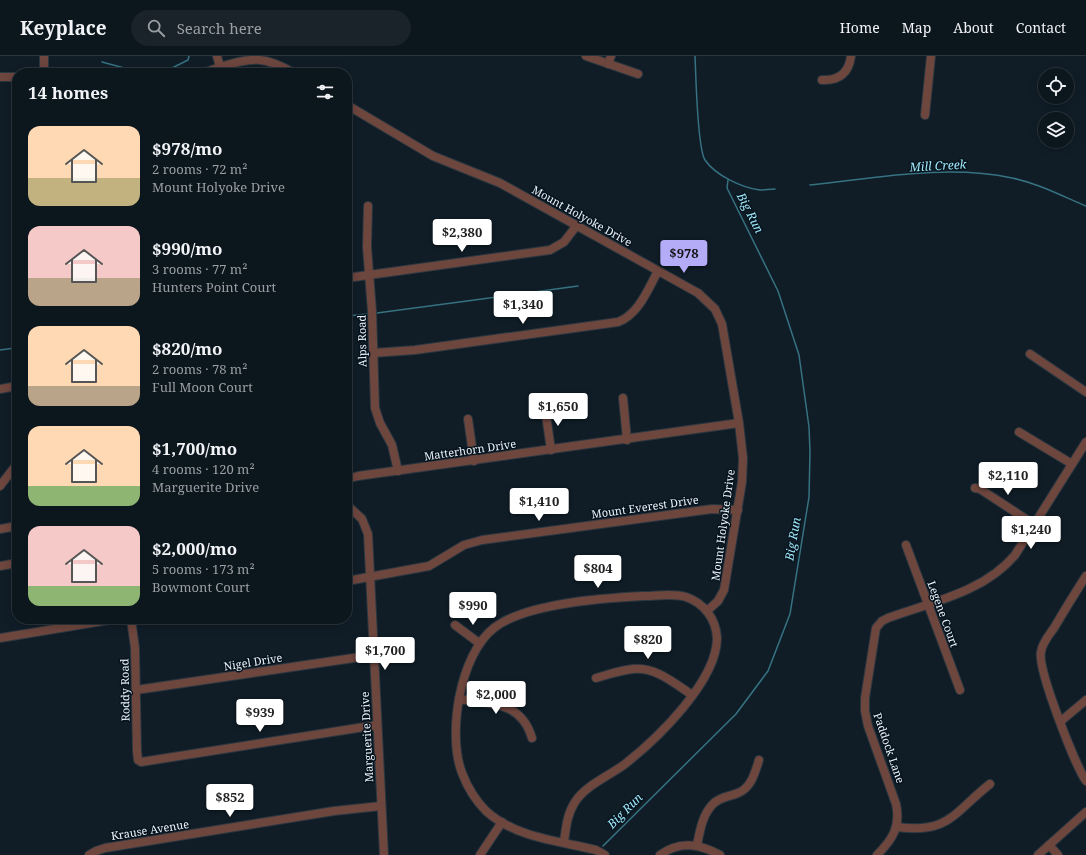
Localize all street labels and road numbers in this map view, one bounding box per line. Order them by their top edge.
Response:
street label: Mount Holyoke Drive [529,182,635,249]
street label: Alps Road [354,315,369,367]
street label: Matterhorn Drive [423,436,517,463]
street label: Mount Holyoke Drive [707,468,738,582]
street label: Mount Everest Drive [590,492,700,521]
street label: Legene Court [925,579,962,649]
street label: Nigel Drive [223,649,283,674]
street label: Roddy Road [116,658,133,721]
street label: Marguerite Drive [357,691,376,783]
street label: Paddock Lane [870,711,909,785]
street label: Krause Avenue [110,816,190,843]

